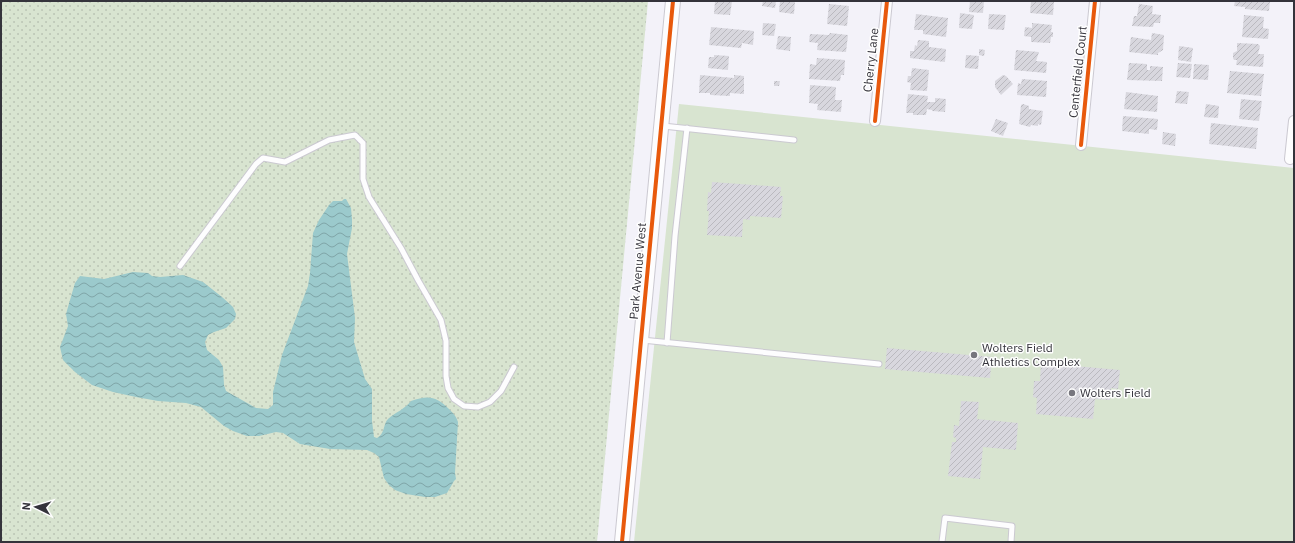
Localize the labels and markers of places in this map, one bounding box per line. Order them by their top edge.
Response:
place label: Wolters Field Athletics Complex [982,340,1080,369]
marker: Wolters Field Athletics Complex [969,350,979,360]
place label: Wolters Field [1080,385,1151,400]
marker: Wolters Field [1067,388,1077,398]

